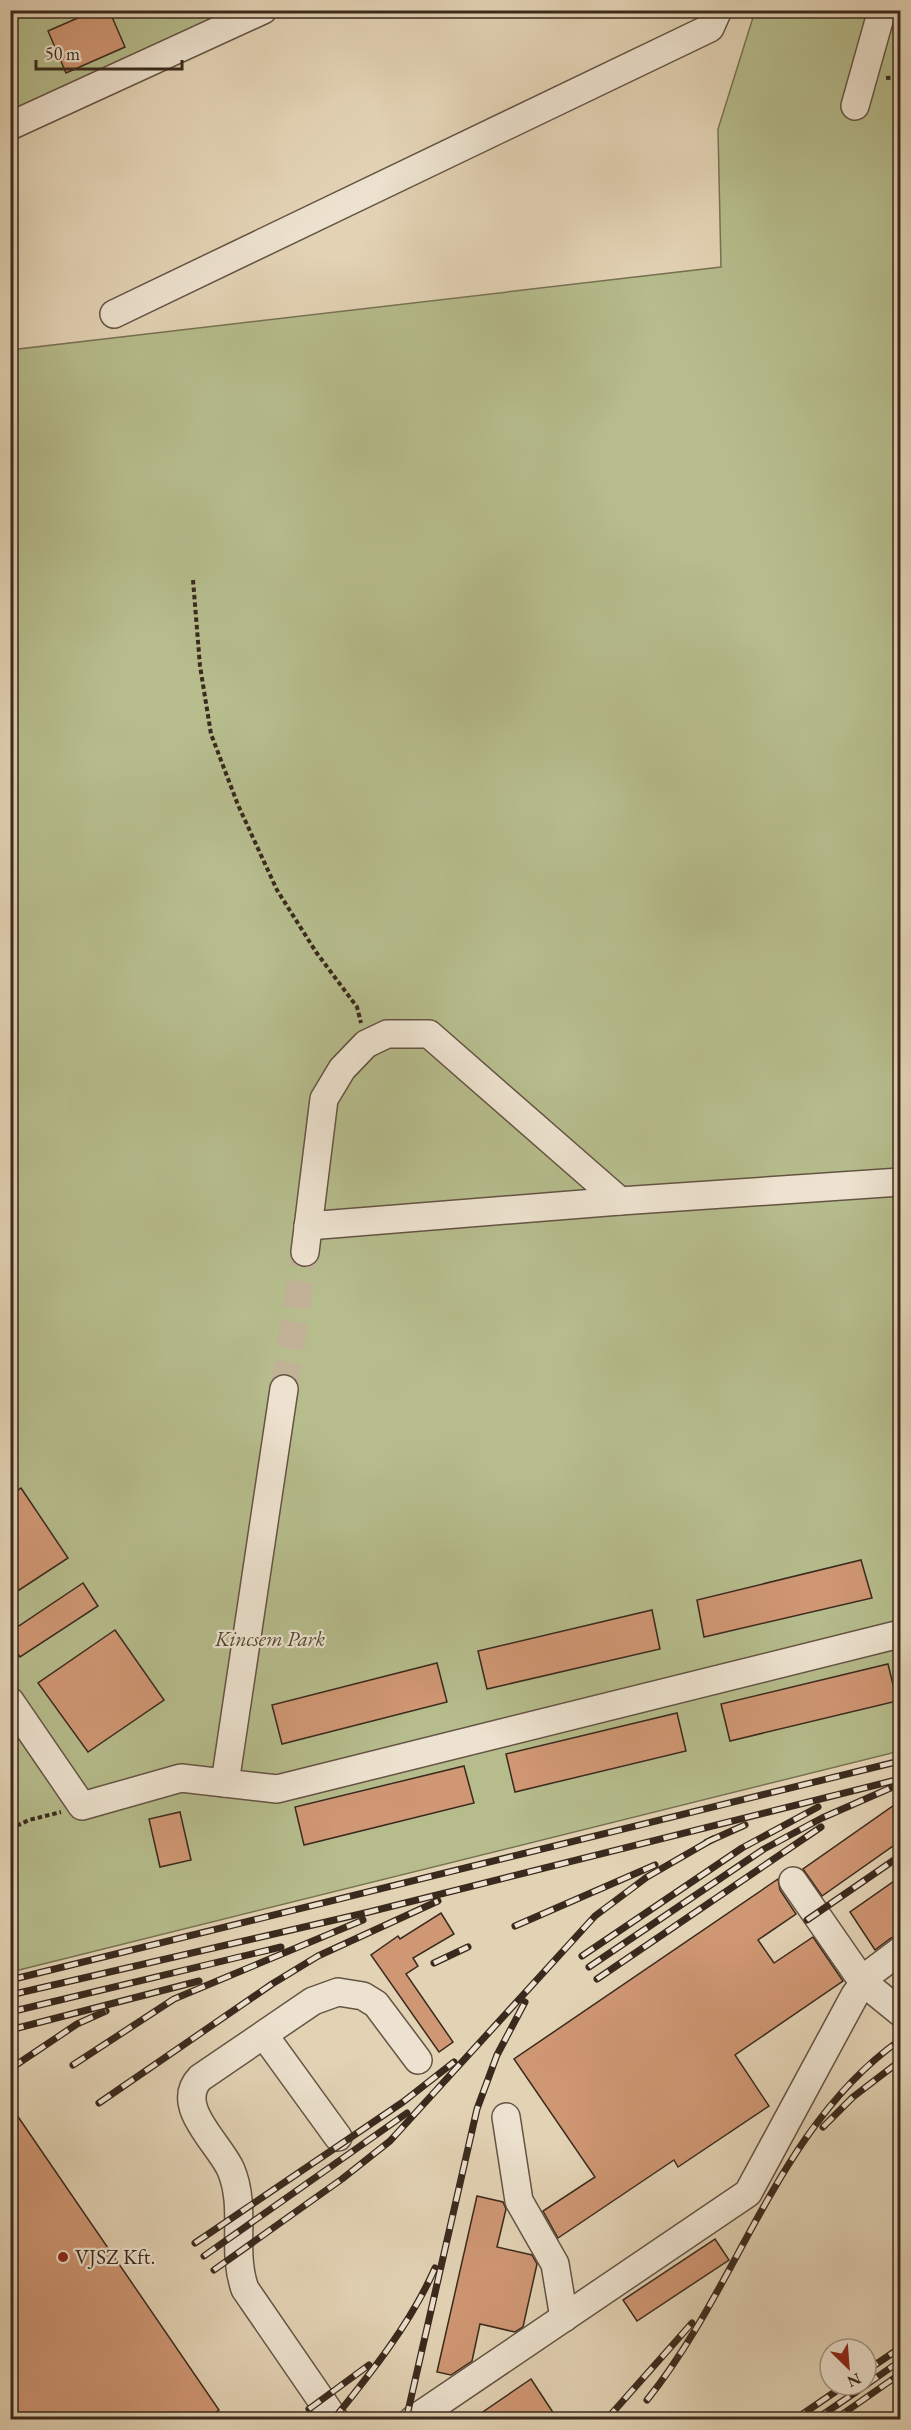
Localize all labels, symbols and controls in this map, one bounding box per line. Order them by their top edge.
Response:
scale bar [36,33,182,71]
text: 50 m [45,42,80,65]
park label: Kincsem Park [214,1625,326,1652]
place label: VJSZ Kft. [75,2243,155,2270]
marker: VJSZ Kft. [56,2250,70,2264]
north arrow [818,2337,878,2397]
text: N [844,2368,864,2392]

